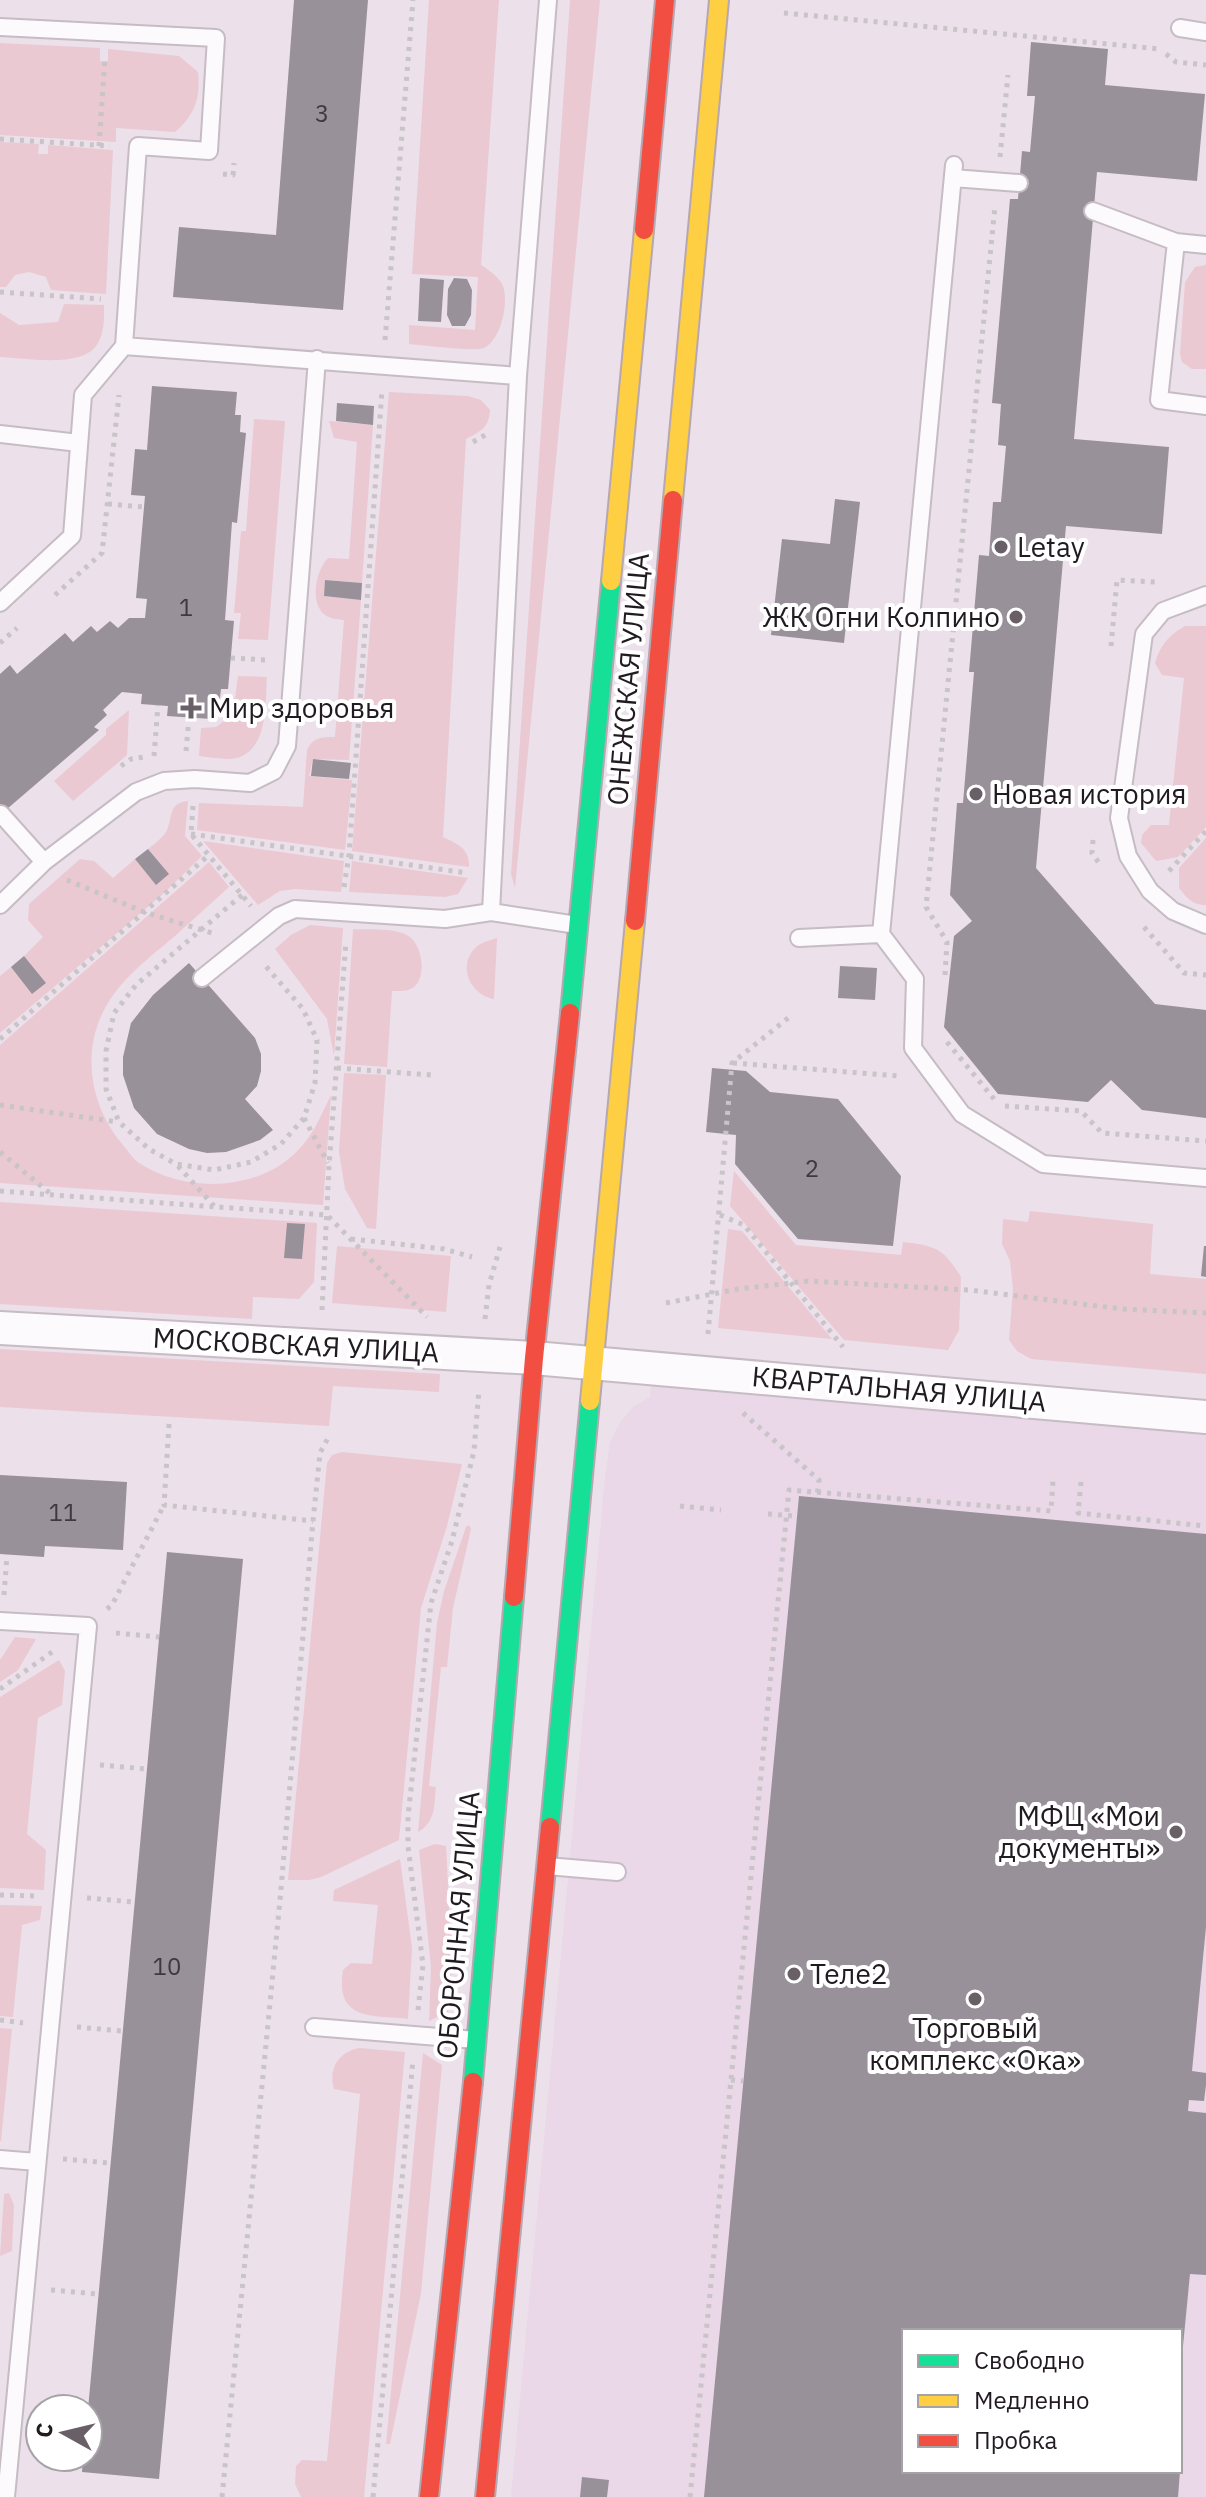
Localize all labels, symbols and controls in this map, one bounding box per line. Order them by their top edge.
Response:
house number: 3 [315,97,329,129]
place label: Letay [1017,528,1085,565]
marker: Letay [992,538,1010,556]
street label: ОНЕЖСКАЯ УЛИЦА [598,551,657,807]
house number: 1 [179,591,193,623]
place label: ЖК Огни Колпино [762,598,1000,635]
marker: ЖК Огни Колпино [1007,608,1025,626]
place label: Мир здоровья [209,689,395,726]
marker: Мир здоровья [180,697,202,719]
place label: Новая история [992,775,1186,812]
marker: Новая история [967,785,985,803]
house number: 2 [805,1152,819,1184]
street label: МОСКОВСКАЯ УЛИЦА [152,1319,440,1370]
street label: КВАРТАЛЬНАЯ УЛИЦА [750,1357,1048,1420]
house number: 11 [49,1496,77,1528]
street label: ОБОРОННАЯ УЛИЦА [427,1789,488,2061]
place label: МФЦ «Мои документы» [999,1797,1160,1866]
marker: МФЦ «Мои документы» [1167,1823,1185,1841]
house number: 10 [153,1950,181,1982]
place label: Теле2 [810,1955,888,1992]
marker: Теле2 [785,1965,803,1983]
marker: Торговый комплекс «Ока» [966,1990,984,2008]
place label: Торговый комплекс «Ока» [869,2009,1081,2078]
legend [902,2329,1182,2473]
text: Свободно [974,2344,1085,2376]
text: Медленно [974,2384,1090,2416]
north arrow [24,2393,104,2473]
text: С [28,2421,59,2439]
text: Пробка [974,2424,1058,2456]

